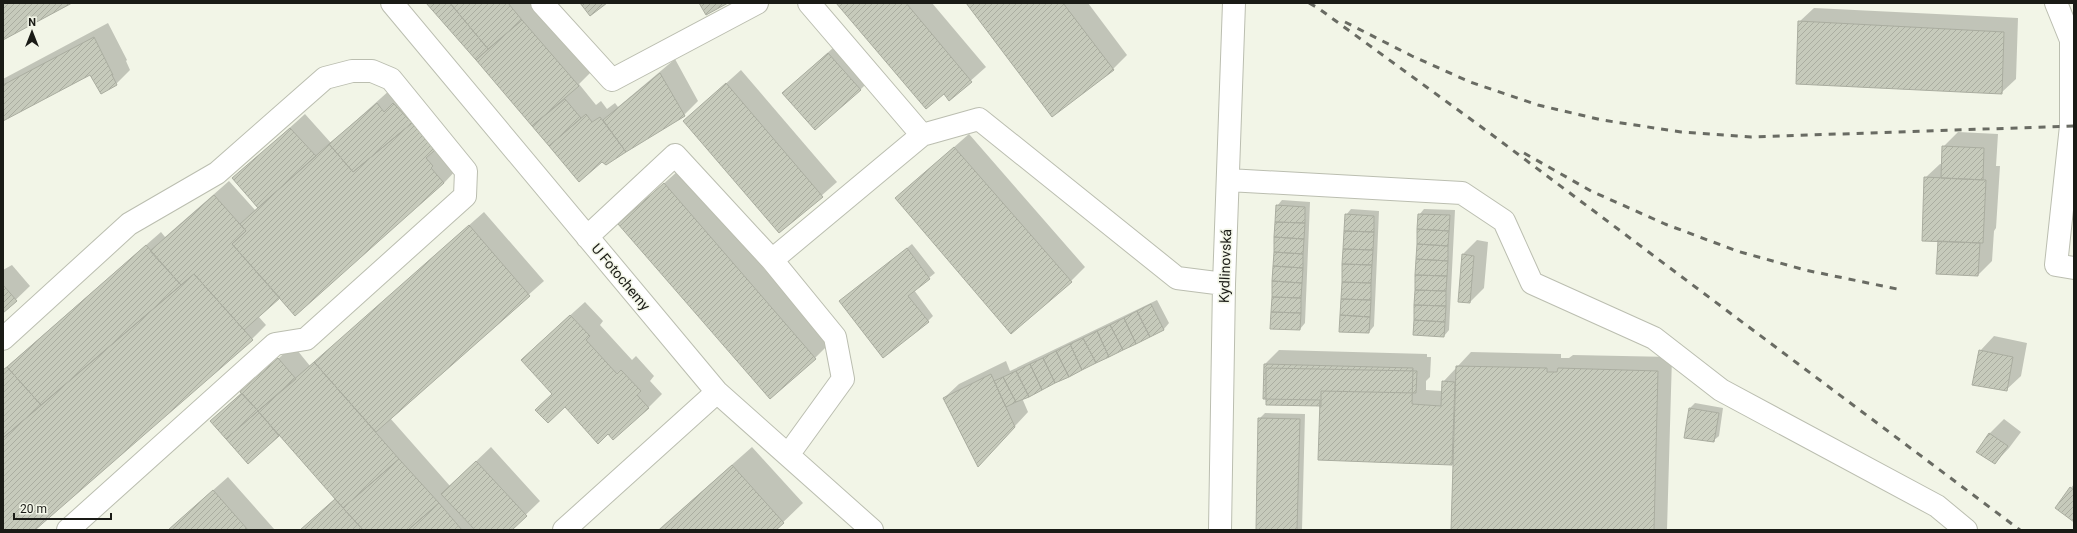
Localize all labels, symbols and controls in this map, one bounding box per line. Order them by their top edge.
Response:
north arrow [12,12,52,52]
text: N [28,16,36,29]
street label: Kydlinovská [1216,229,1234,303]
street label: U Fotochemy [589,240,654,314]
scale bar [14,495,111,521]
text: 20 m [20,502,47,516]

